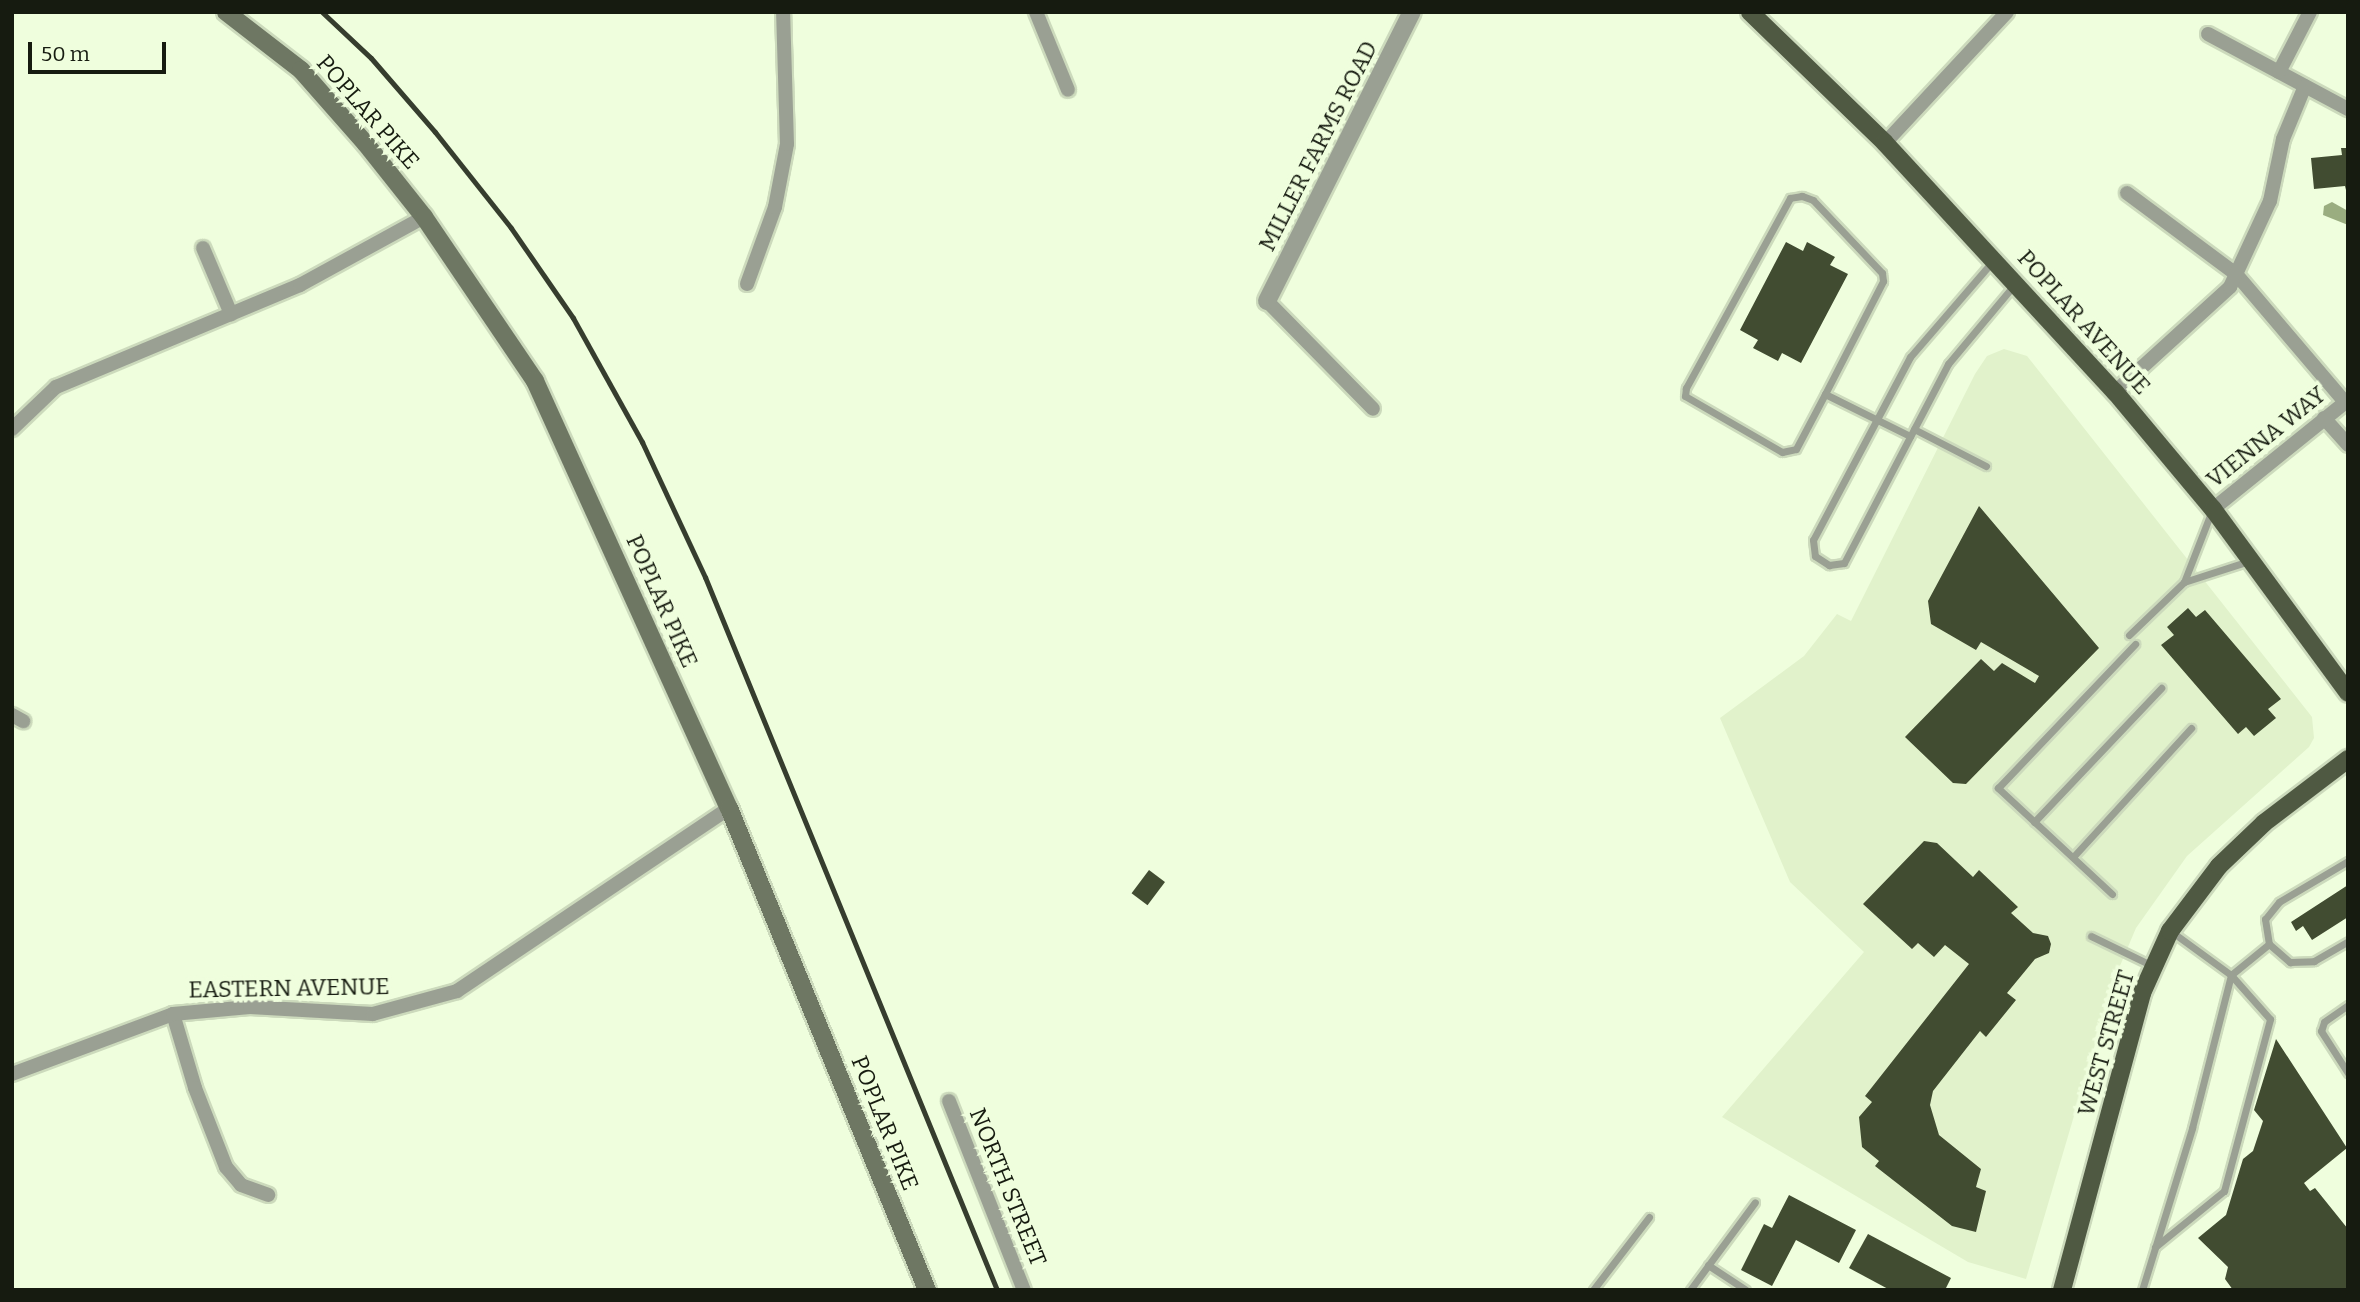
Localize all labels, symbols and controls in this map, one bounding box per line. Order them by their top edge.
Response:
scale bar [32,28,170,72]
street label: MILLER FARMS ROAD [1253,36,1383,256]
text: 50 m [41,41,90,67]
street label: POPLAR PIKE [311,49,425,175]
street label: POPLAR AVENUE [2012,244,2156,400]
street label: VIENNA WAY [2201,381,2331,493]
street label: POPLAR PIKE [620,530,704,672]
street label: WEST STREET [2072,967,2140,1119]
street label: EASTERN AVENUE [188,972,390,1004]
street label: POPLAR PIKE [846,1052,924,1194]
street label: NORTH STREET [964,1104,1052,1270]

